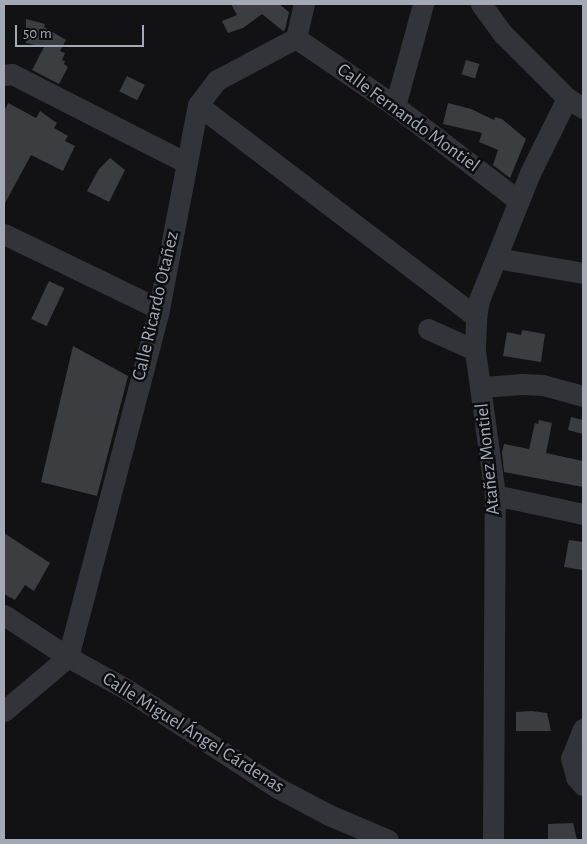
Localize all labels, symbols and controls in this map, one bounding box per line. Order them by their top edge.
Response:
scale bar [18,15,146,47]
text: 50 m [23,26,52,41]
street label: Calle Fernando Montiel [332,59,484,177]
street label: Calle Ricardo Otañez [128,229,184,383]
street label: Atañez Montiel [471,402,505,516]
street label: Calle Miguel Ángel Cárdenas [98,668,288,798]

